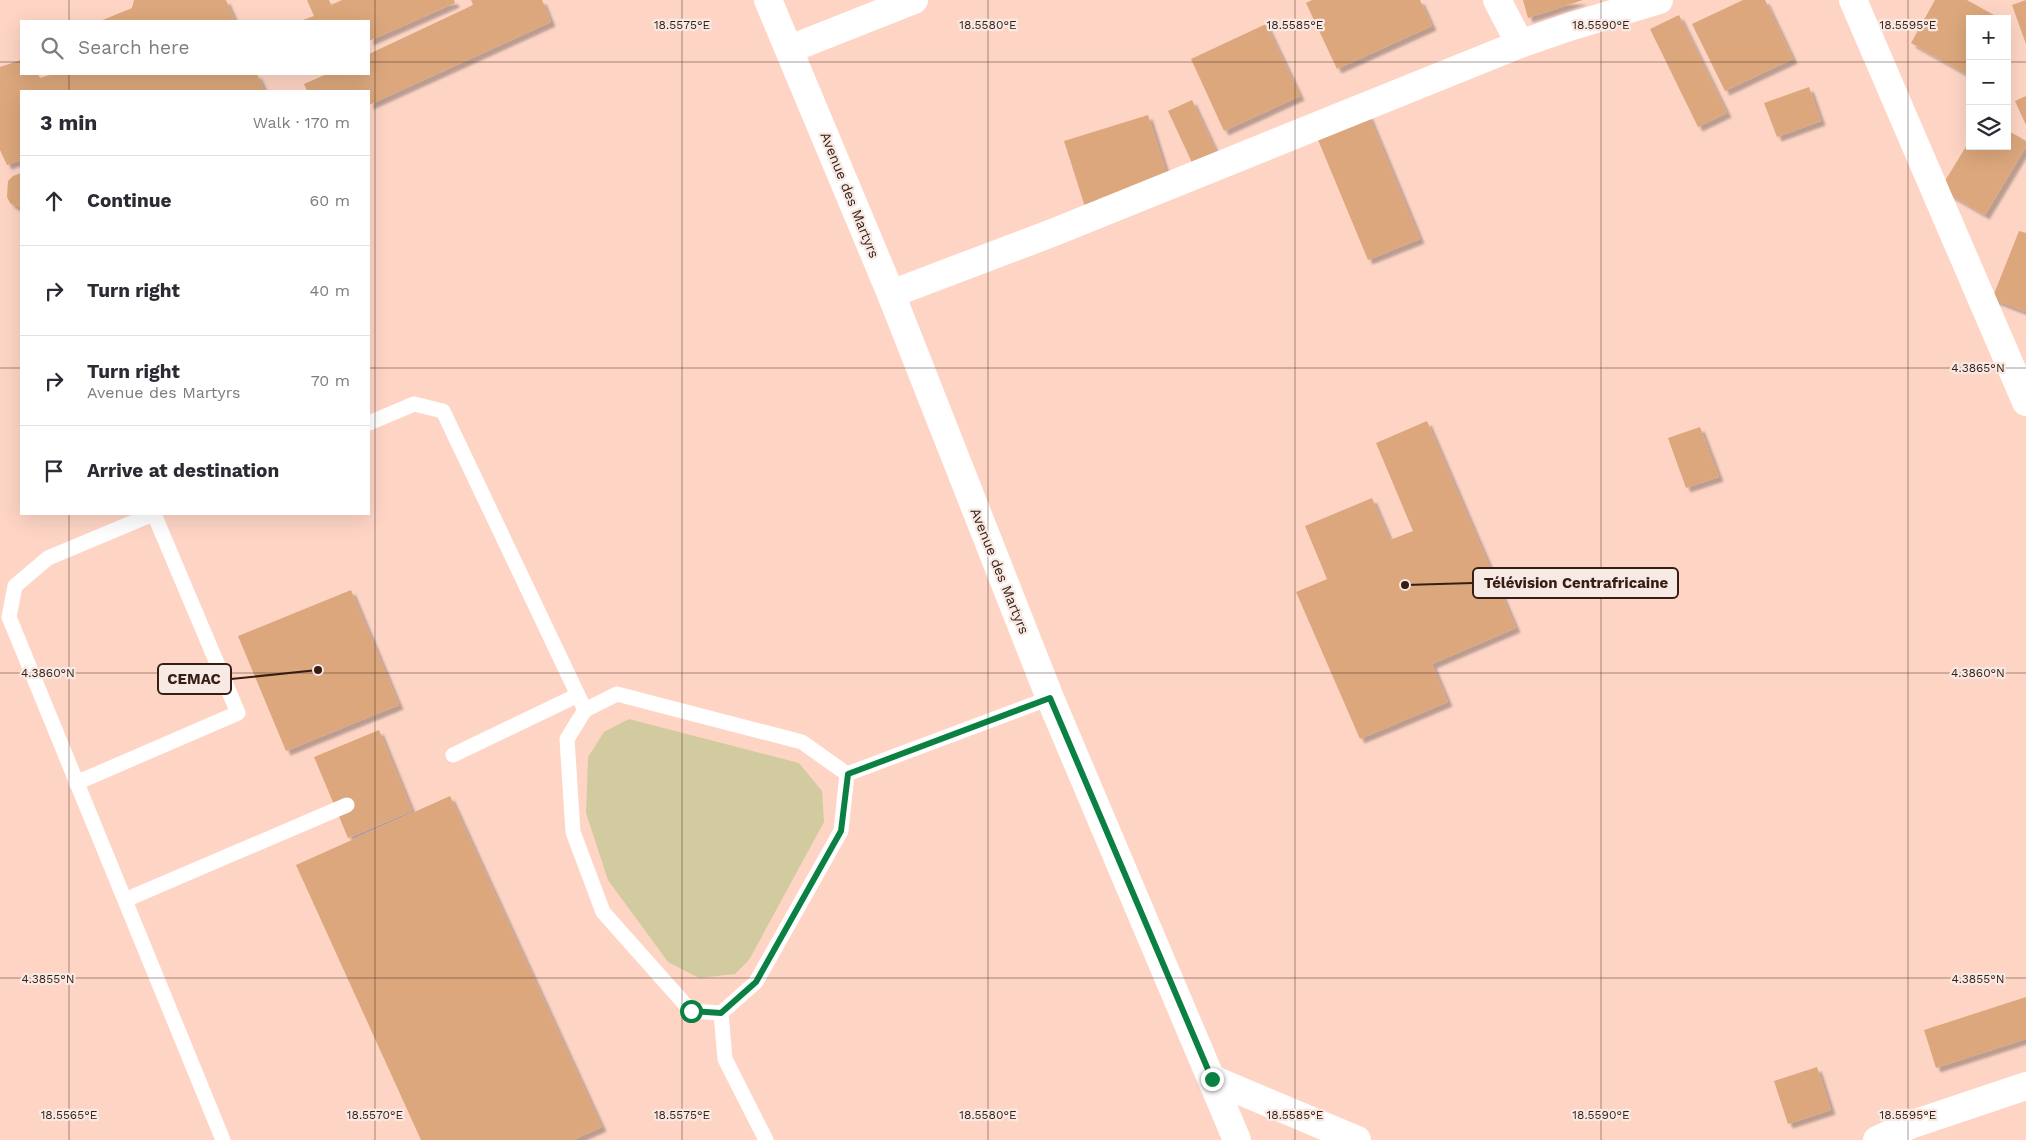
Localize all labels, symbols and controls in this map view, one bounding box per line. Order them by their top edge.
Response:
map controls [1966,15,2011,150]
button: + [1966,15,2011,60]
text: 18.5575°E [654,18,710,32]
text: 18.5580°E [959,18,1017,32]
text: 18.5585°E [1267,18,1324,32]
text: 18.5590°E [1572,18,1630,32]
text: 18.5595°E [1880,18,1937,32]
search box [20,20,370,75]
icon: search [38,34,66,62]
text: Search here [78,36,189,59]
button: − [1966,60,2011,105]
button: layers [1966,105,2011,150]
text: 3 min [40,110,97,135]
text: Walk · 170 m [253,113,350,132]
street label: Avenue des Martyrs [817,130,883,260]
icon: ahead [40,187,68,215]
text: Continue [87,189,171,212]
text: 60 m [310,191,350,210]
icon: right [40,277,68,305]
text: Turn right [87,279,180,302]
text: 40 m [310,281,350,300]
text: Turn right [87,360,180,383]
text: 4.3865°N [1951,361,2005,375]
icon: right [40,367,68,395]
text: 70 m [311,371,350,390]
text: Avenue des Martyrs [87,383,240,402]
icon: arrive [40,457,68,485]
text: Arrive at destination [87,459,279,482]
street label: Avenue des Martyrs [967,506,1033,636]
callout: Télévision Centrafricaine [1473,568,1678,598]
text: Télévision Centrafricaine [1484,574,1669,592]
callout: CEMAC [158,664,231,694]
text: 4.3860°N [21,666,75,680]
text: 4.3860°N [1951,666,2005,680]
text: CEMAC [167,670,221,688]
text: 4.3855°N [21,972,75,986]
text: 4.3855°N [1951,972,2005,986]
route start [680,1000,703,1023]
route end [1201,1068,1224,1091]
text: 18.5565°E [41,1108,98,1122]
text: 18.5570°E [347,1108,404,1122]
text: 18.5575°E [654,1108,710,1122]
text: 18.5580°E [959,1108,1017,1122]
text: 18.5585°E [1267,1108,1324,1122]
text: 18.5590°E [1572,1108,1630,1122]
text: 18.5595°E [1880,1108,1937,1122]

